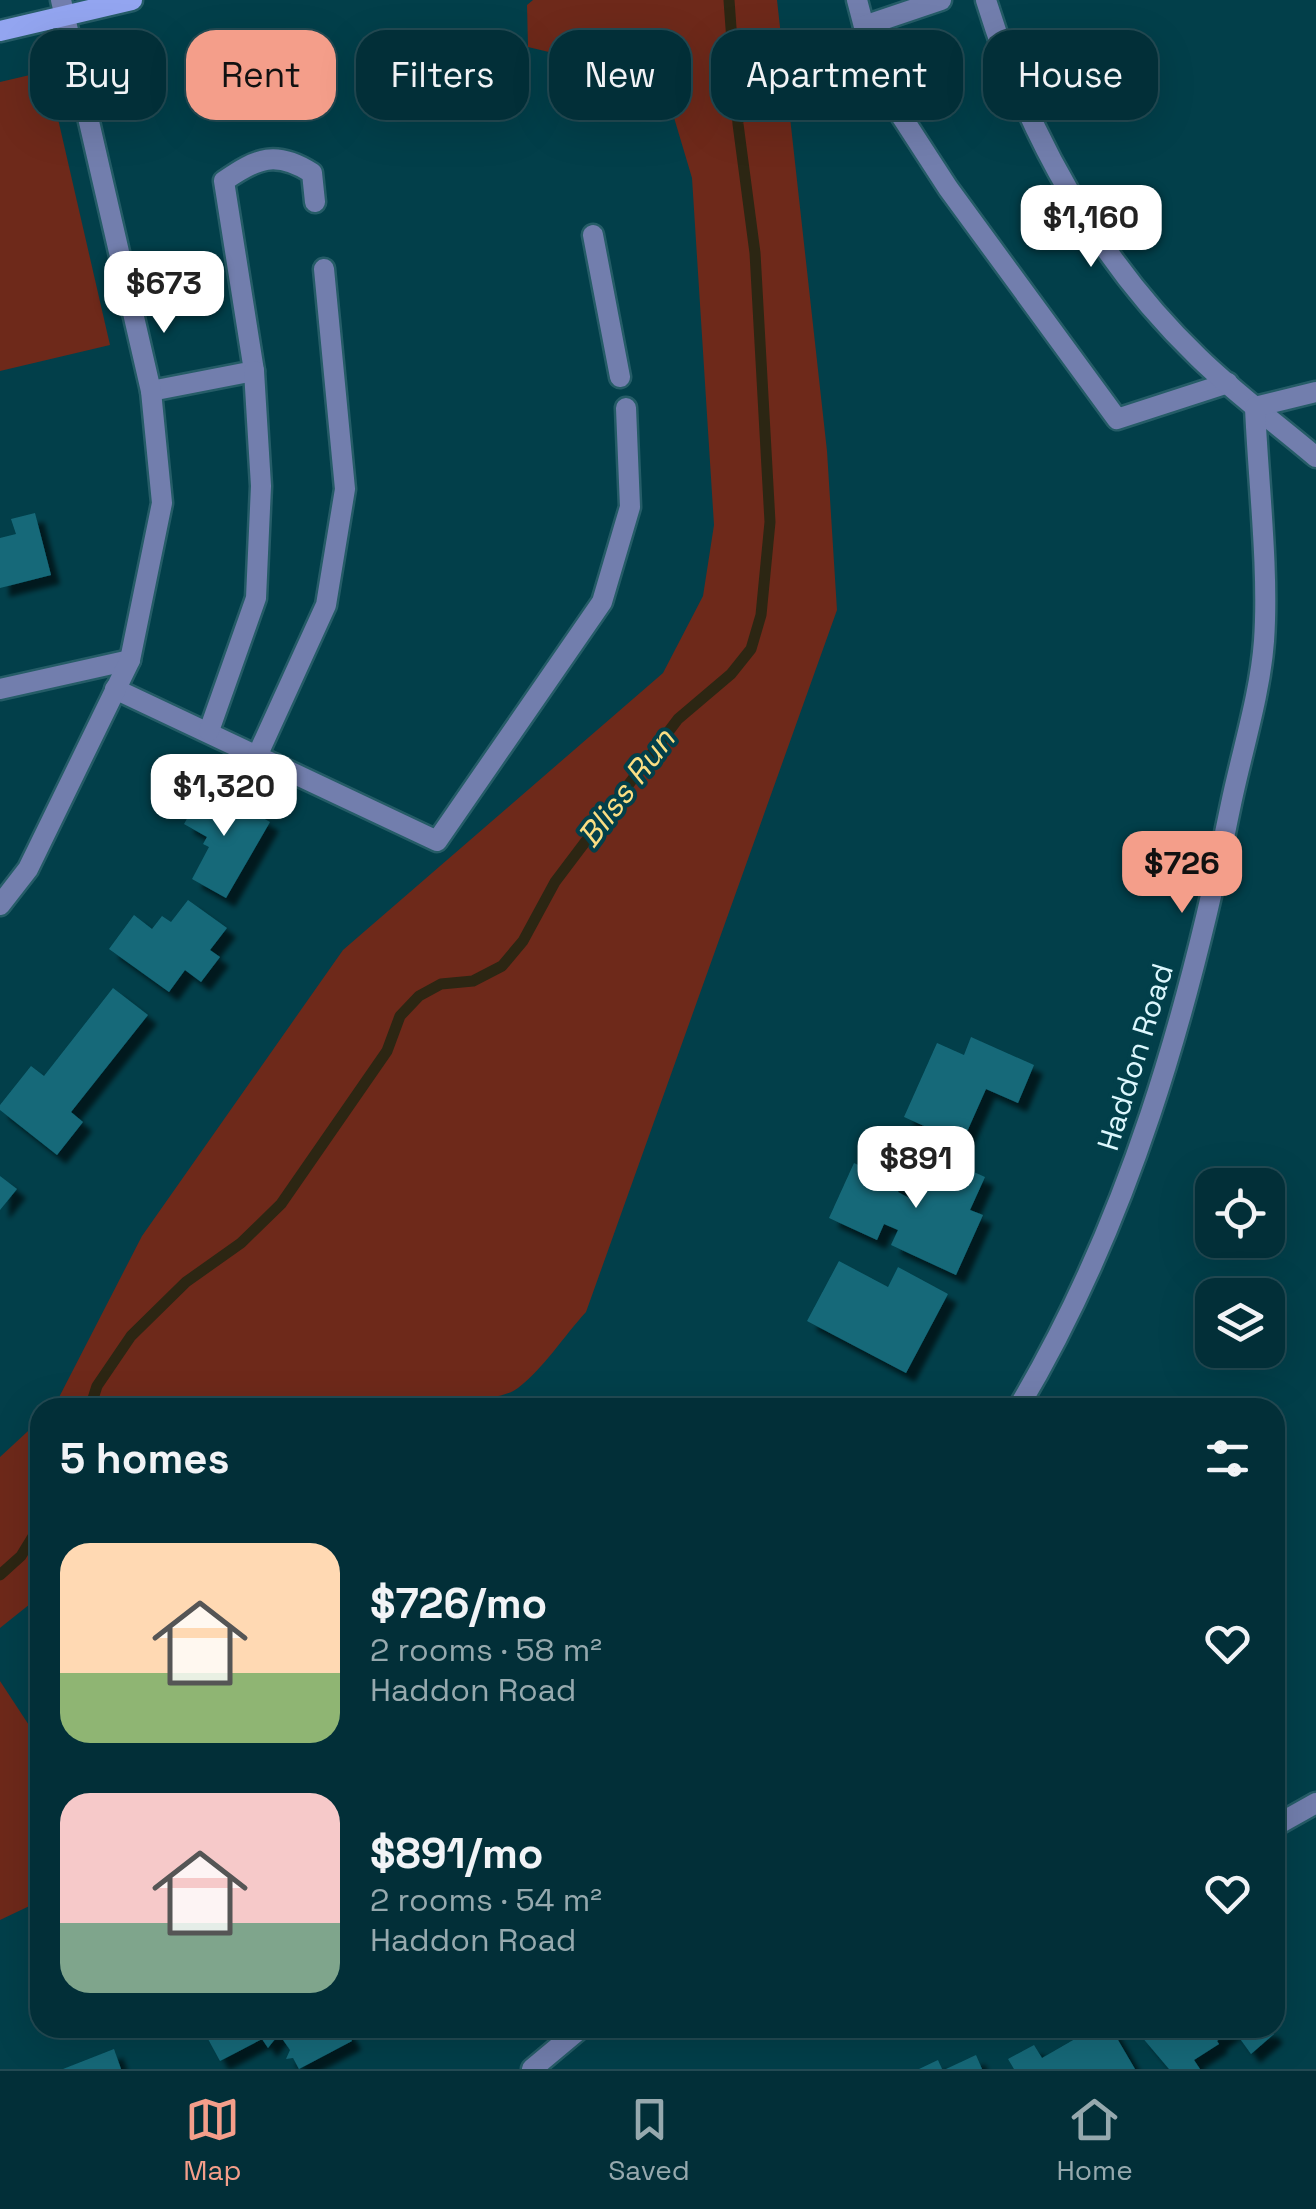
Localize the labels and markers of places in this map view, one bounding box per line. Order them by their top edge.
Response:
pin: $1,160 [1010,185,1172,270]
pin: $673 [105,251,223,336]
pin: $1,320 [143,754,305,839]
pin: $726 [1123,831,1241,916]
pin: $891 [857,1126,975,1211]

